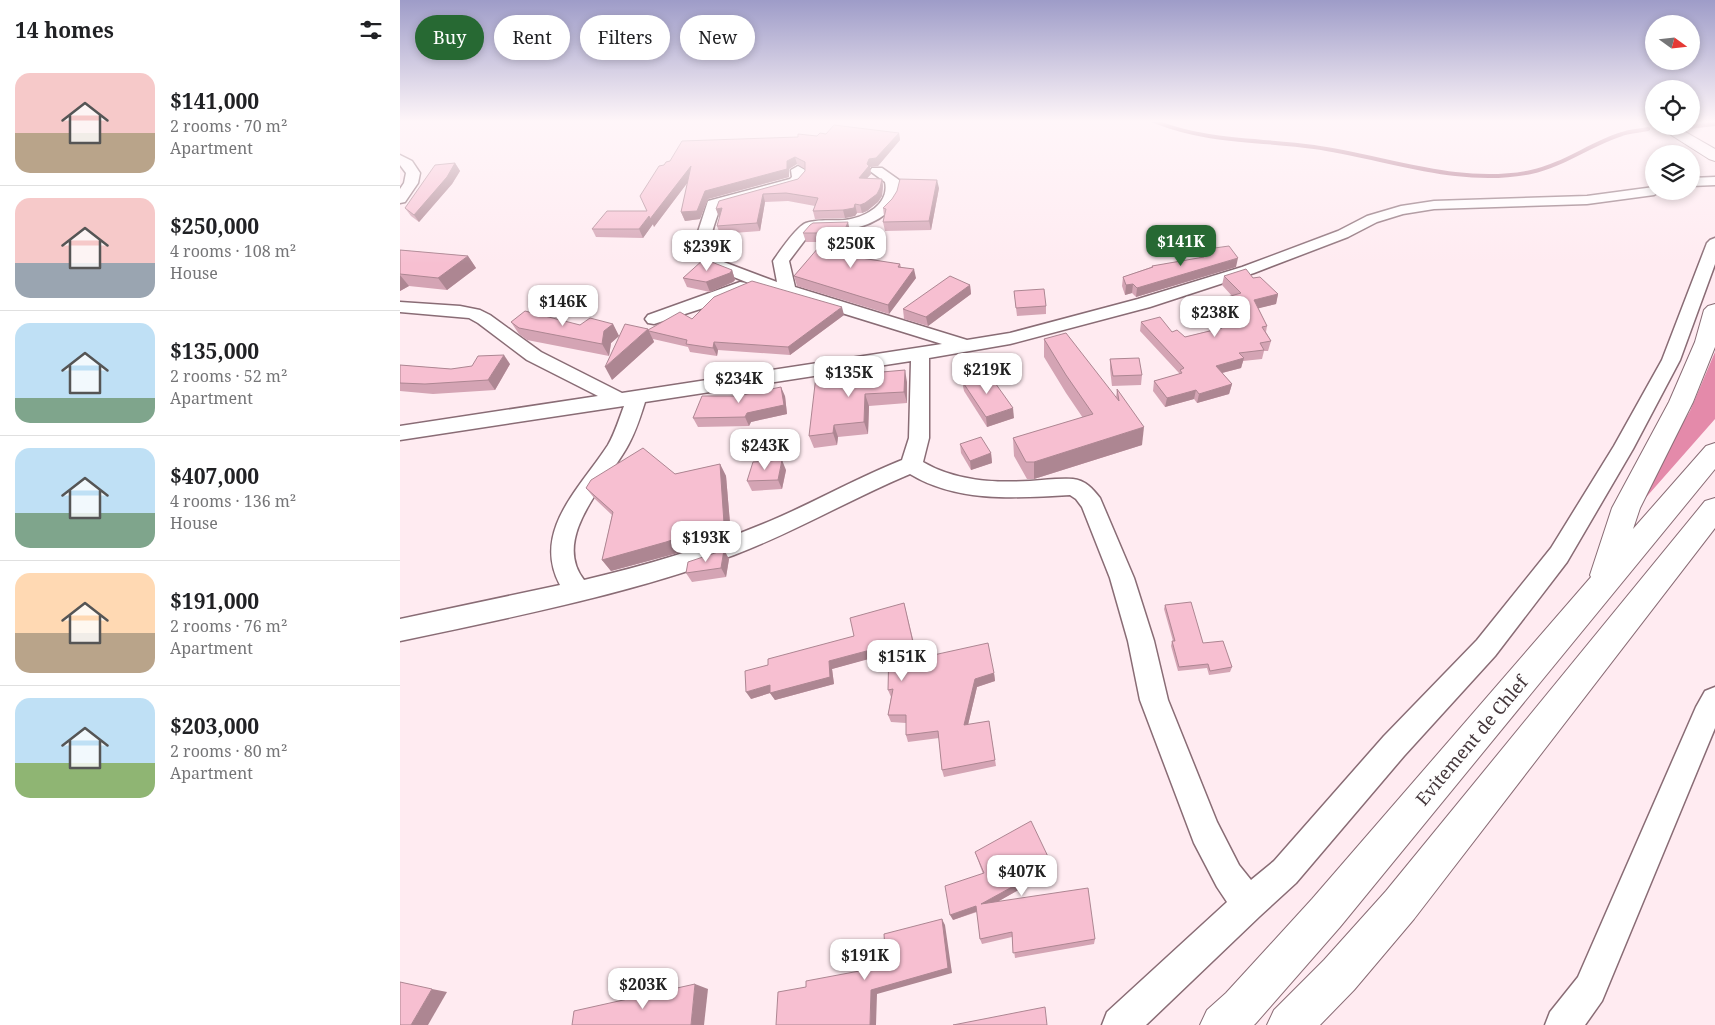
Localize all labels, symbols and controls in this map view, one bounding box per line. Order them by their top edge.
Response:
chip: Buy [415,15,484,60]
chip: Rent [494,15,570,60]
chip: Filters [580,15,670,60]
chip: New [680,15,755,60]
north arrow [1645,15,1700,70]
map controls [1645,15,1700,200]
text: 14 homes [15,16,114,44]
icon: filters [357,16,385,44]
button: locate [1645,80,1700,135]
text: $141,000 [170,87,259,115]
icon: home [55,93,115,153]
text: 2 rooms · 70 m² [170,115,287,137]
text: Apartment [170,137,253,159]
button: layers [1645,145,1700,200]
text: $250,000 [170,212,259,240]
icon: home [55,218,115,278]
pin: $141K [1146,224,1216,267]
pin: $250K [816,226,886,269]
pin: $239K [672,230,742,272]
text: $141K [1157,230,1205,252]
text: $250K [827,232,875,254]
text: $239K [683,235,731,257]
text: 4 rooms · 108 m² [170,240,296,262]
text: House [170,262,218,284]
pin: $146K [528,284,598,327]
text: $146K [539,290,587,312]
pin: $238K [1180,296,1250,338]
text: $238K [1191,301,1239,323]
text: $135,000 [170,337,259,365]
icon: home [55,343,115,403]
pin: $219K [952,352,1022,395]
pin: $135K [814,356,884,398]
text: $219K [963,358,1011,380]
text: $135K [825,361,873,383]
pin: $234K [704,362,774,404]
text: 2 rooms · 52 m² [170,365,287,387]
text: $234K [715,367,763,389]
text: Apartment [170,387,253,409]
pin: $243K [730,428,800,471]
text: $243K [741,434,789,456]
text: $407,000 [170,462,259,490]
icon: home [55,468,115,528]
text: 4 rooms · 136 m² [170,490,296,512]
text: House [170,512,218,534]
pin: $193K [671,520,741,563]
text: $193K [682,526,730,548]
text: $191,000 [170,587,259,615]
icon: home [55,593,115,653]
text: 2 rooms · 76 m² [170,615,287,637]
text: Apartment [170,637,253,659]
pin: $151K [867,640,937,682]
text: $151K [878,645,926,667]
street label: Evitement de Chlef [1410,669,1533,810]
text: $203,000 [170,712,259,740]
icon: home [55,718,115,778]
text: 2 rooms · 80 m² [170,740,287,762]
text: Apartment [170,762,253,784]
pin: $407K [987,854,1057,897]
text: $407K [998,860,1046,882]
pin: $191K [830,938,900,981]
text: $191K [841,944,889,966]
pin: $203K [608,968,678,1010]
text: $203K [619,973,667,995]

